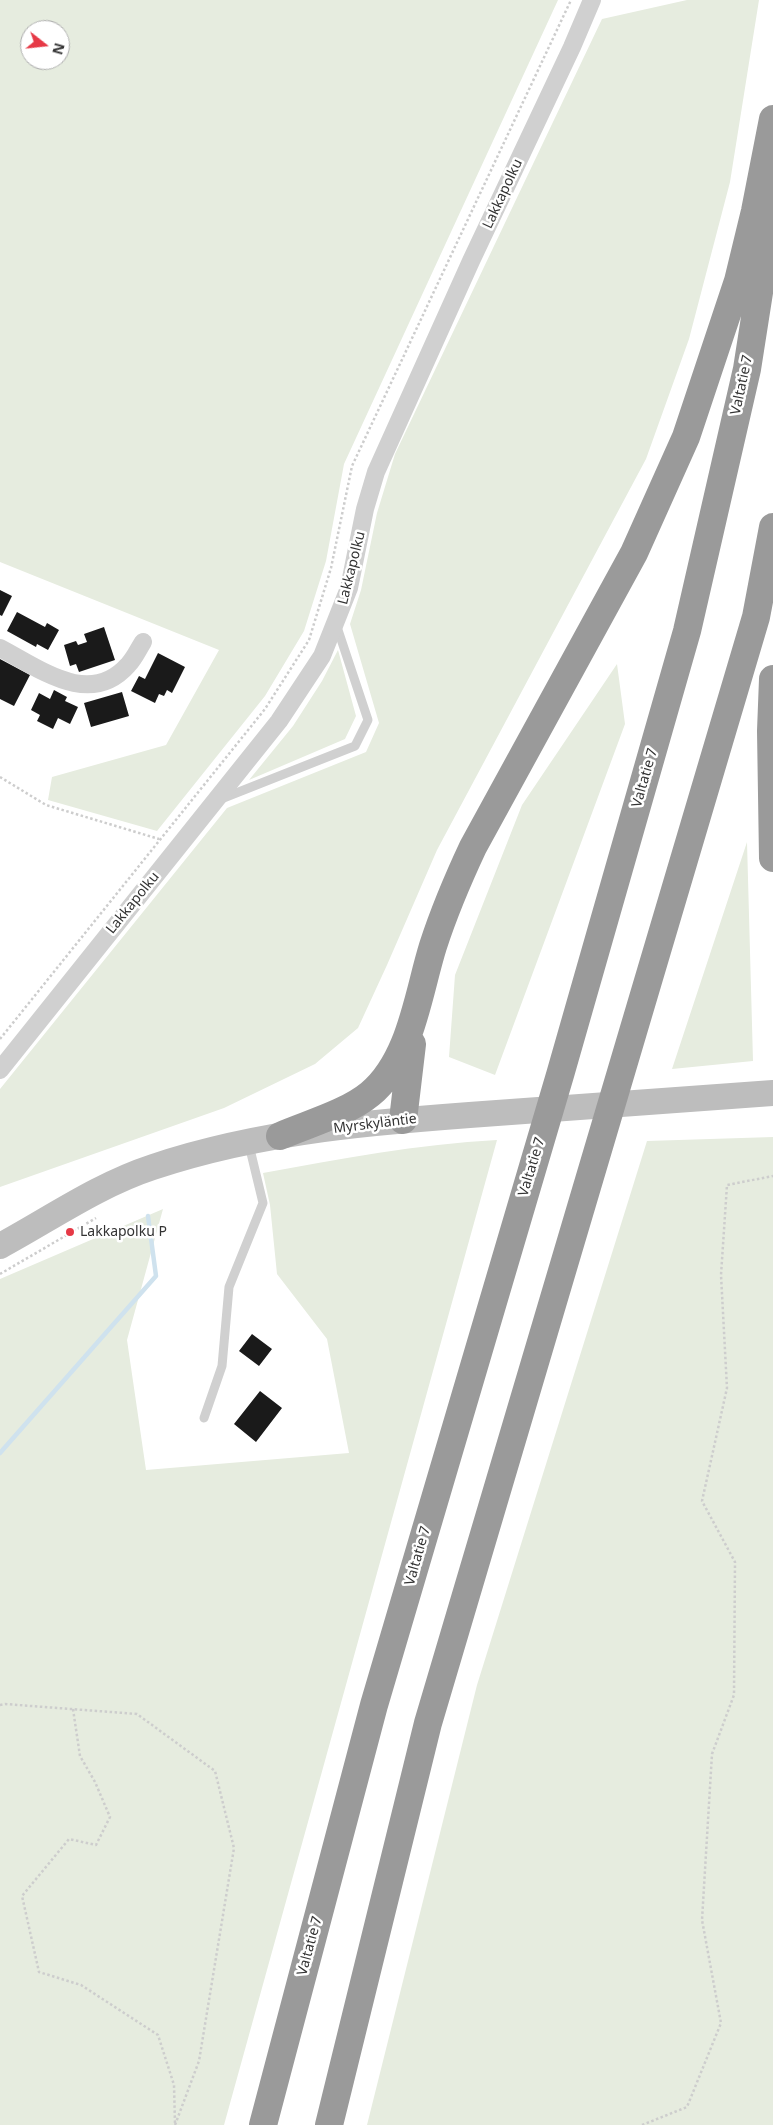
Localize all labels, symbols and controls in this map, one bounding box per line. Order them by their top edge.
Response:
north arrow [20,20,70,70]
text: N [48,41,70,57]
street label: Lakkapolku [480,157,526,231]
street label: Valtatie 7 [727,354,757,416]
street label: Lakkapolku [335,530,369,606]
street label: Valtatie 7 [629,747,661,809]
street label: Lakkapolku [103,869,163,937]
street label: Myrskyläntie [332,1111,418,1137]
street label: Valtatie 7 [515,1136,549,1198]
place label: Lakkapolku P [80,1224,167,1240]
marker: Lakkapolku P [64,1226,76,1238]
street label: Valtatie 7 [402,1525,434,1587]
street label: Valtatie 7 [294,1915,326,1977]

